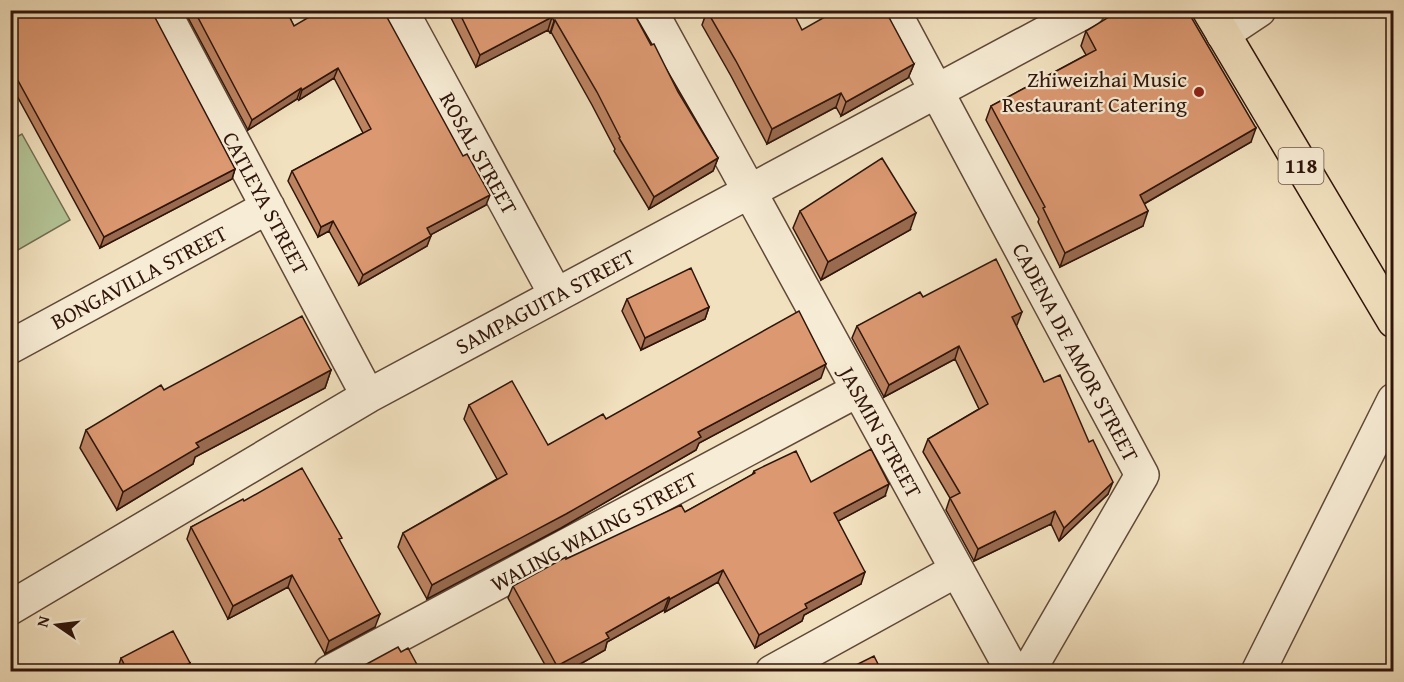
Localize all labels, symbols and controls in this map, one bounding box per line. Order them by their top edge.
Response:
place label: Zhiweizhai Music Restaurant Catering [1002,63,1187,120]
marker: Zhiweizhai Music Restaurant Catering [1192,85,1206,99]
street label: ROSAL STREET [432,86,526,220]
street label: CATLEYA STREET [215,126,317,280]
road number: 118 [1278,148,1324,184]
street label: BONGAVILLA STREET [45,217,233,337]
street label: CADENA DE AMOR STREET [1005,237,1147,467]
street label: SAMPAGUITA STREET [449,240,641,362]
street label: JASMIN STREET [830,358,930,503]
street label: WALING WALING STREET [485,463,703,599]
north arrow [27,595,87,655]
text: N [30,613,55,629]

